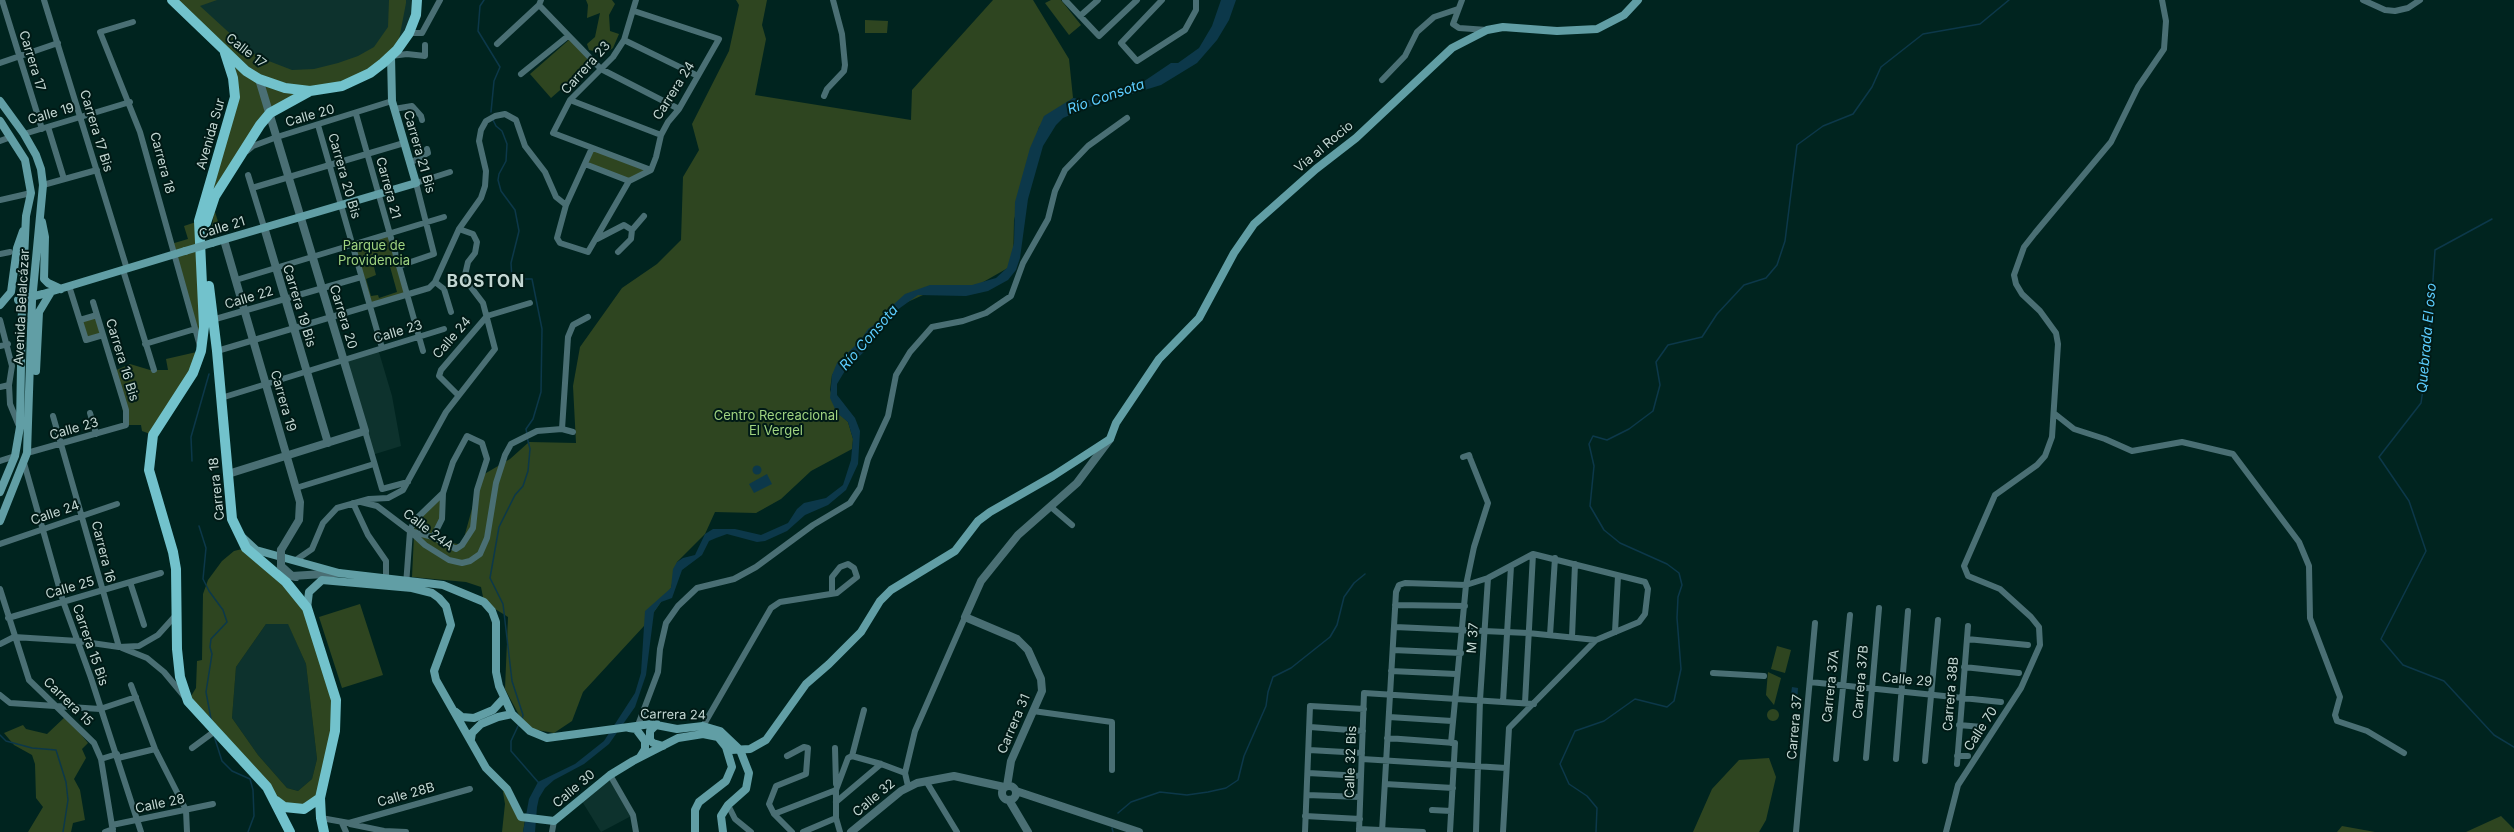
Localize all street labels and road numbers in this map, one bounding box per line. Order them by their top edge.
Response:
street label: Carrera 17 [15,29,49,93]
street label: Calle 17 [223,30,269,72]
street label: Carrera 23 [558,38,614,98]
street label: Carrera 24 [650,59,698,123]
street label: Carrera 17 Bis [76,88,116,174]
street label: Avenida Sur [193,97,229,171]
street label: Calle 19 [26,100,76,128]
street label: Calle 20 [284,102,336,130]
street label: Carrera 21 Bis [400,109,438,195]
street label: Via al Rocio [1292,118,1356,176]
street label: Carrera 18 [146,130,178,196]
street label: Carrera 20 Bis [324,131,364,221]
street label: Carrera 21 [372,155,404,221]
street label: Calle 21 [197,214,247,242]
street label: Avenida Belalcázar [11,248,33,366]
street label: Carrera 19 Bis [279,263,319,349]
street label: Calle 22 [223,283,275,313]
street label: Carrera 20 [326,283,360,351]
street label: Calle 24 [430,314,474,362]
street label: Carrera 16 Bis [102,317,142,403]
street label: Calle 23 [372,317,424,347]
street label: Carrera 19 [267,368,299,434]
street label: Calle 23 [48,415,100,443]
street label: Carrera 18 [206,457,228,521]
street label: Calle 24 [29,497,81,529]
street label: Calle 24A [400,506,456,554]
street label: Carrera 16 [88,519,118,585]
street label: Calle 25 [44,574,96,602]
street label: Carrera 15 Bis [69,602,111,688]
street label: M 37 [1464,622,1482,654]
street label: Carrera 37B [1850,645,1872,719]
street label: Carrera 37A [1819,649,1843,723]
street label: Carrera 38B [1940,656,1962,732]
street label: Calle 29 [1881,670,1933,690]
street label: Carrera 15 [40,674,96,730]
street label: Carrera 31 [994,692,1034,756]
street label: Carrera 37 [1784,694,1806,760]
street label: Calle 70 [1961,704,2001,754]
street label: Carrera 24 [640,707,706,723]
street label: Calle 32 Bis [1342,726,1360,798]
street label: Calle 30 [550,767,598,811]
street label: Calle 32 [850,776,898,820]
street label: Calle 28B [376,779,436,811]
street label: Calle 28 [134,791,186,817]

